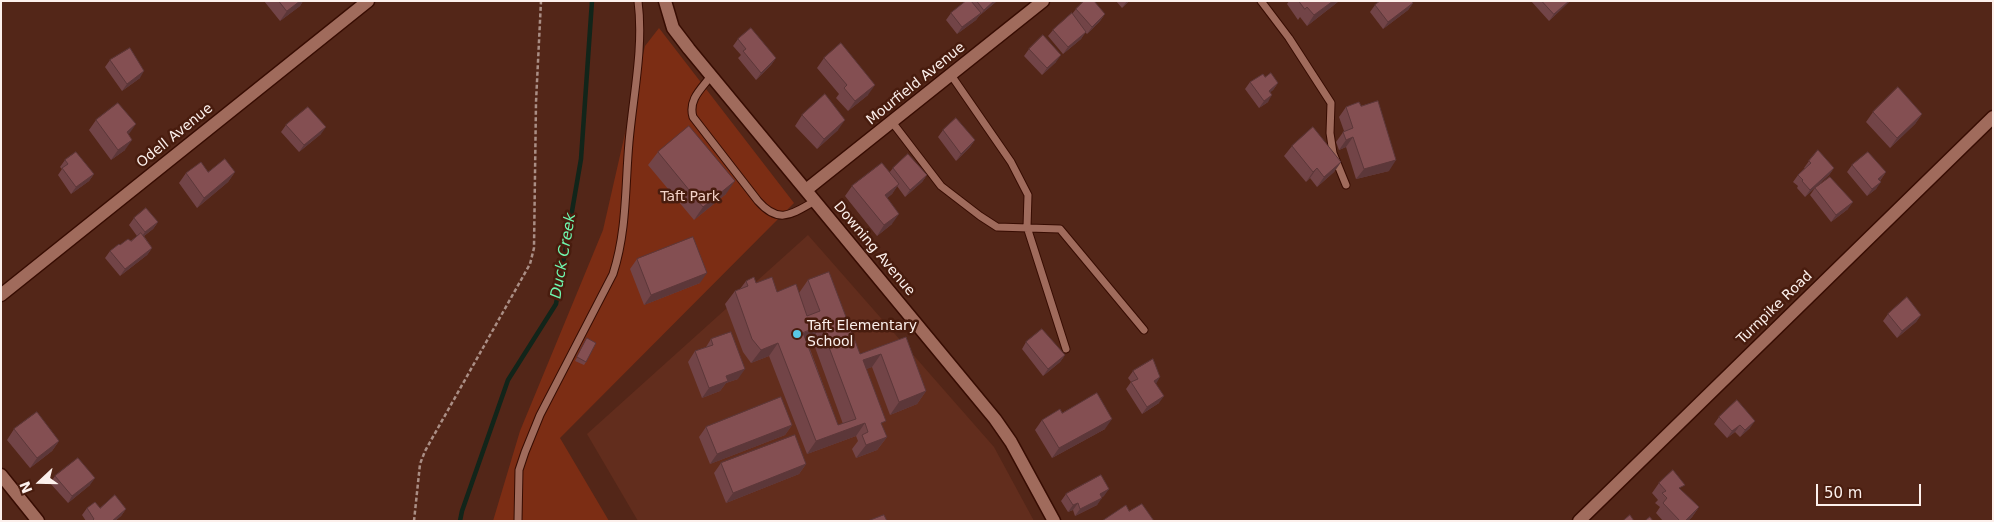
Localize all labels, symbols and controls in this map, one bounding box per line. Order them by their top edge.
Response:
street label: Mourfield Avenue [863,39,969,129]
street label: Odell Avenue [134,100,216,172]
park label: Taft Park [660,189,720,205]
street label: Downing Avenue [830,198,918,300]
water label: Duck Creek [548,212,580,300]
street label: Turnpike Road [1734,268,1816,348]
place label: Taft Elementary School [807,318,917,351]
marker: Taft Elementary School [791,328,803,340]
north arrow [15,457,65,507]
scale bar [1819,474,1924,506]
text: N [16,479,36,496]
text: 50 m [1824,484,1862,502]

